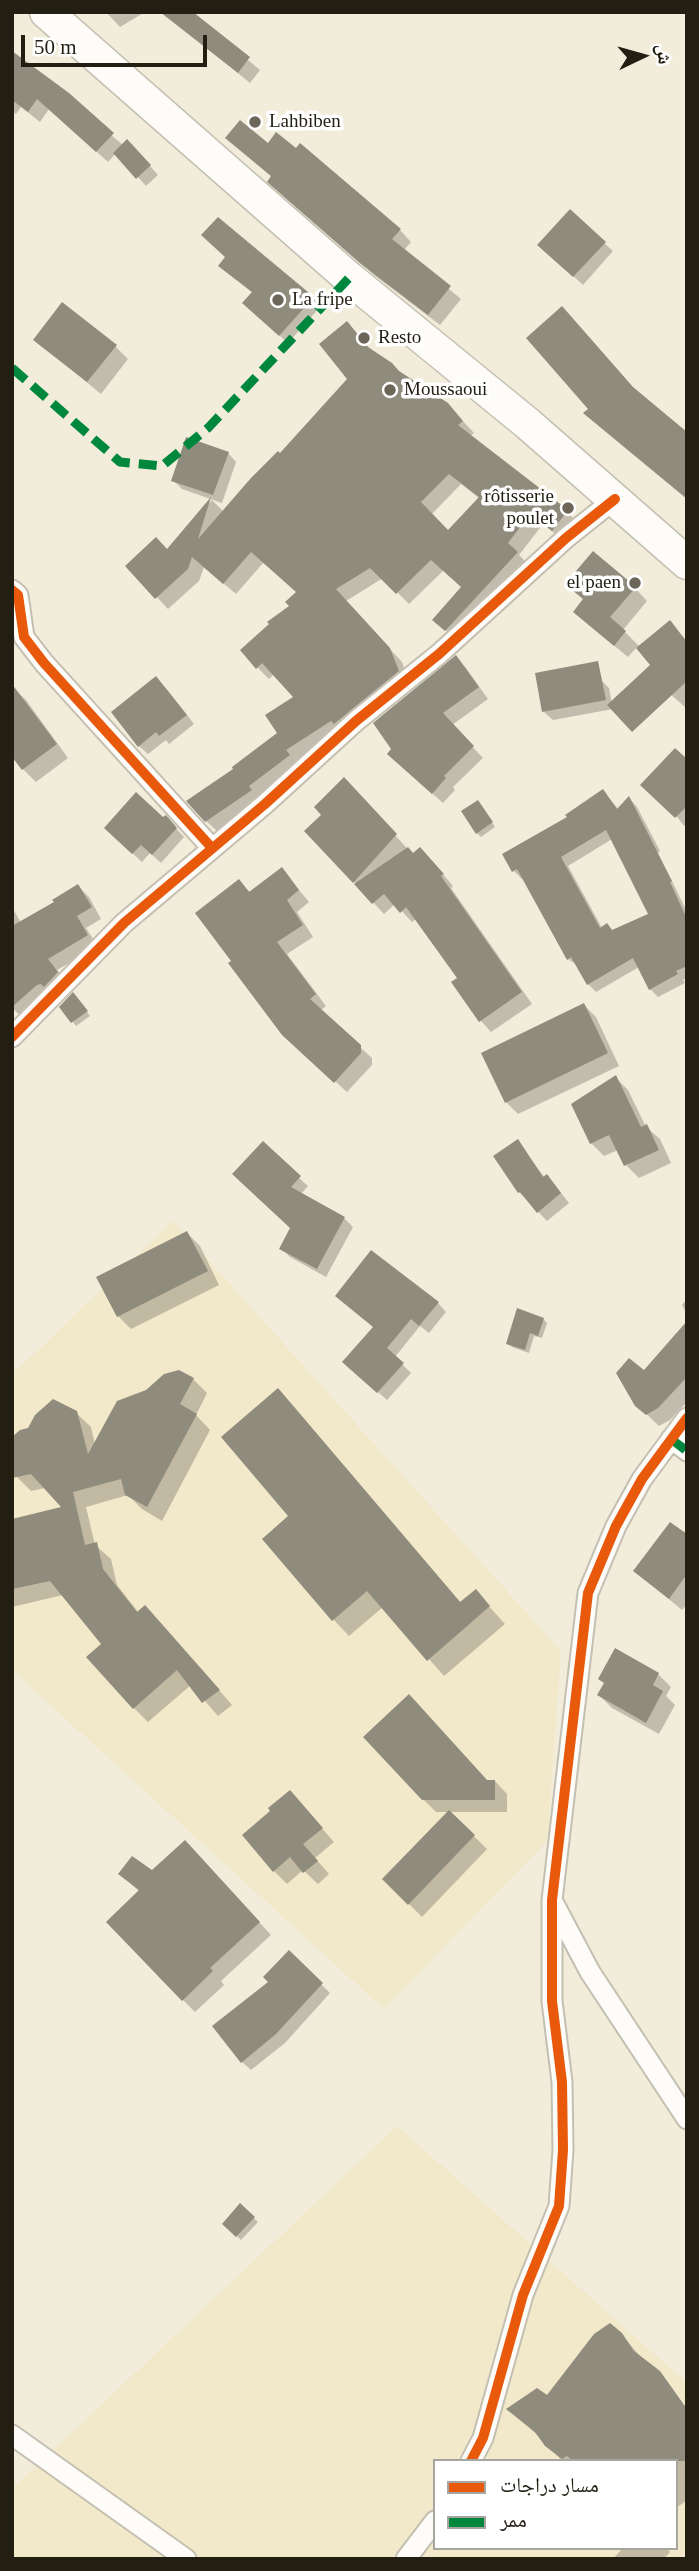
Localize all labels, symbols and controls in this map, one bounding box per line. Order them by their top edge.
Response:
scale bar [24,21,210,65]
north arrow [608,21,678,91]
text: 50 m [34,35,77,59]
text: ش [653,43,676,65]
place label: Lahbiben [269,111,341,133]
marker: Lahbiben [247,114,263,130]
place label: La fripe [292,289,353,311]
marker: La fripe [270,292,286,308]
place label: Resto [378,327,421,349]
marker: Resto [356,330,372,346]
place label: Moussaoui [404,379,487,401]
marker: Moussaoui [382,382,398,398]
place label: rôtisserie poulet [484,486,554,530]
marker: rôtisserie poulet [560,500,576,516]
place label: el paen [567,572,621,594]
marker: el paen [627,575,643,591]
legend [433,2459,678,2550]
text: مسار دراجات [500,2473,599,2497]
text: ممر [500,2508,527,2532]

